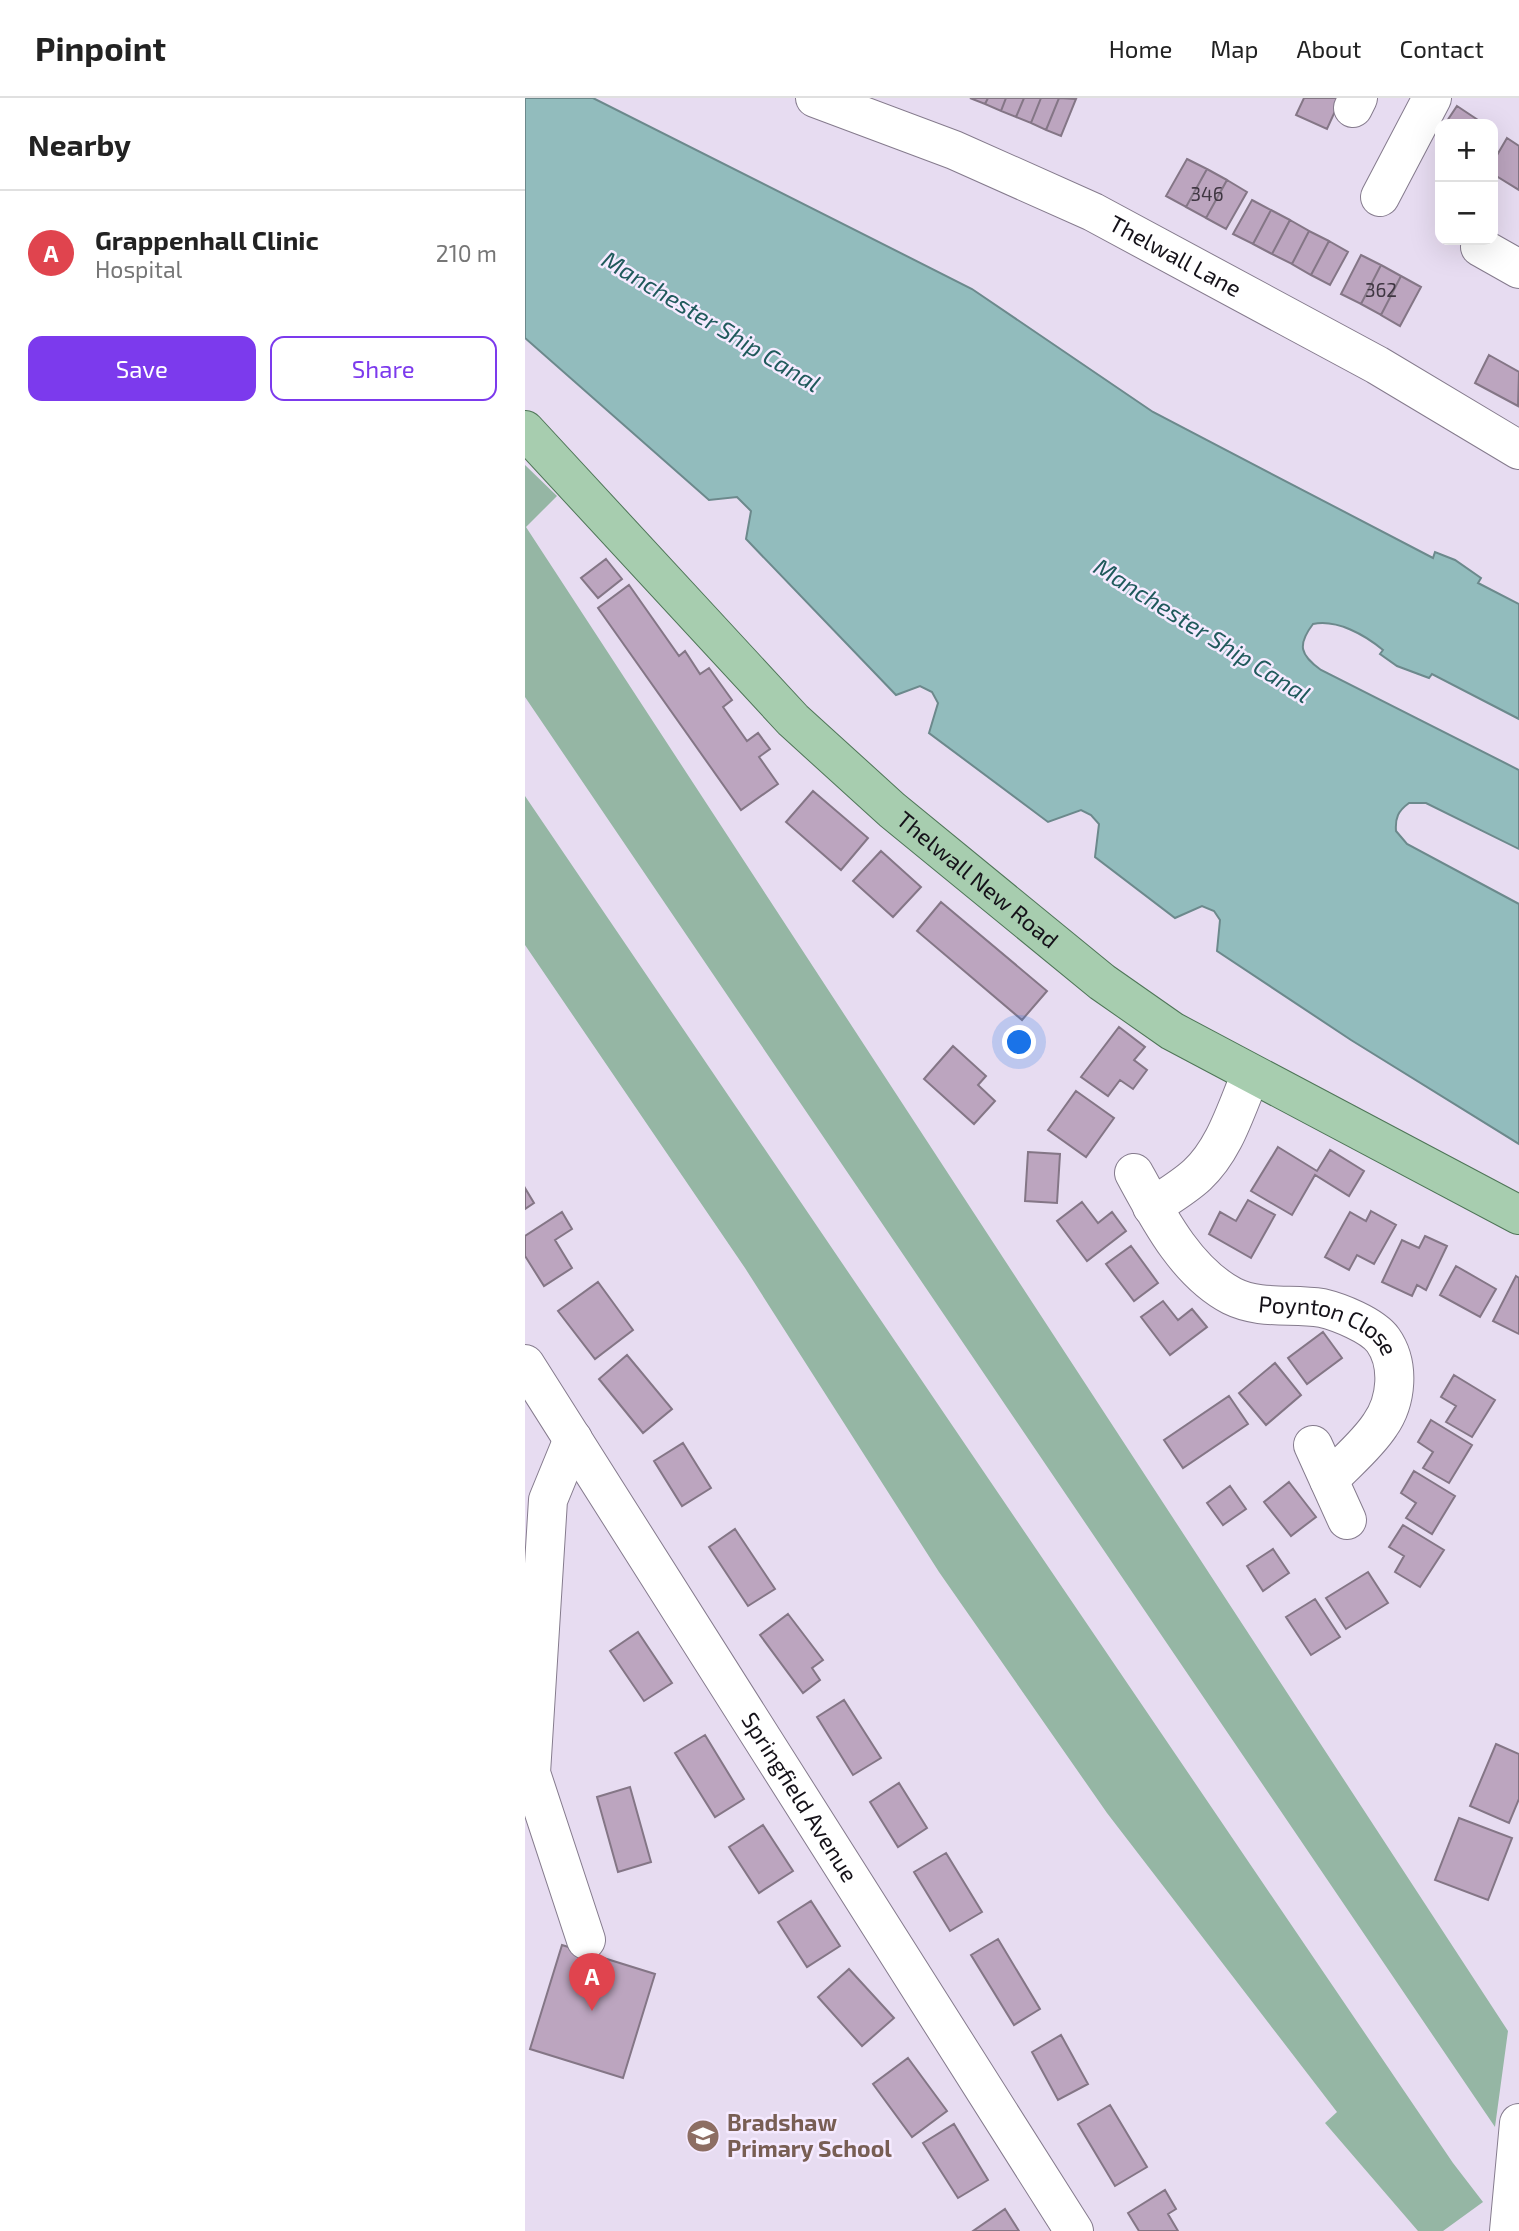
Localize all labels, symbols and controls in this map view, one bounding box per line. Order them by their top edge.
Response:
text: Pinpoint [35,28,166,68]
text: Home [1109,34,1172,63]
text: Map [1210,34,1258,63]
text: About [1296,34,1362,63]
text: Contact [1400,34,1484,63]
map controls [1435,119,1498,245]
button: + [1435,119,1498,182]
text: Nearby [28,126,131,162]
house number: 346 [1190,182,1224,205]
button: − [1435,182,1498,245]
street label: Thelwall Lane [1105,209,1246,302]
text: Grappenhall Clinic [95,224,319,255]
text: A [43,239,59,267]
text: 210 m [436,239,497,267]
water label: Manchester Ship Canal [597,244,826,397]
text: Hospital [95,255,182,283]
house number: 362 [1365,278,1397,301]
button: Save [28,336,256,401]
button: Share [270,336,497,401]
water label: Manchester Ship Canal [1089,551,1316,708]
street label: Thelwall New Road [892,805,1064,954]
your location [1002,1025,1036,1059]
street label: Poynton Close [1257,1289,1404,1360]
street label: Springfield Avenue [736,1707,864,1887]
pin: A [569,1953,615,2011]
place label: Bradshaw Primary School [727,2108,892,2162]
school or university icon: Bradshaw Primary School [684,2117,722,2155]

